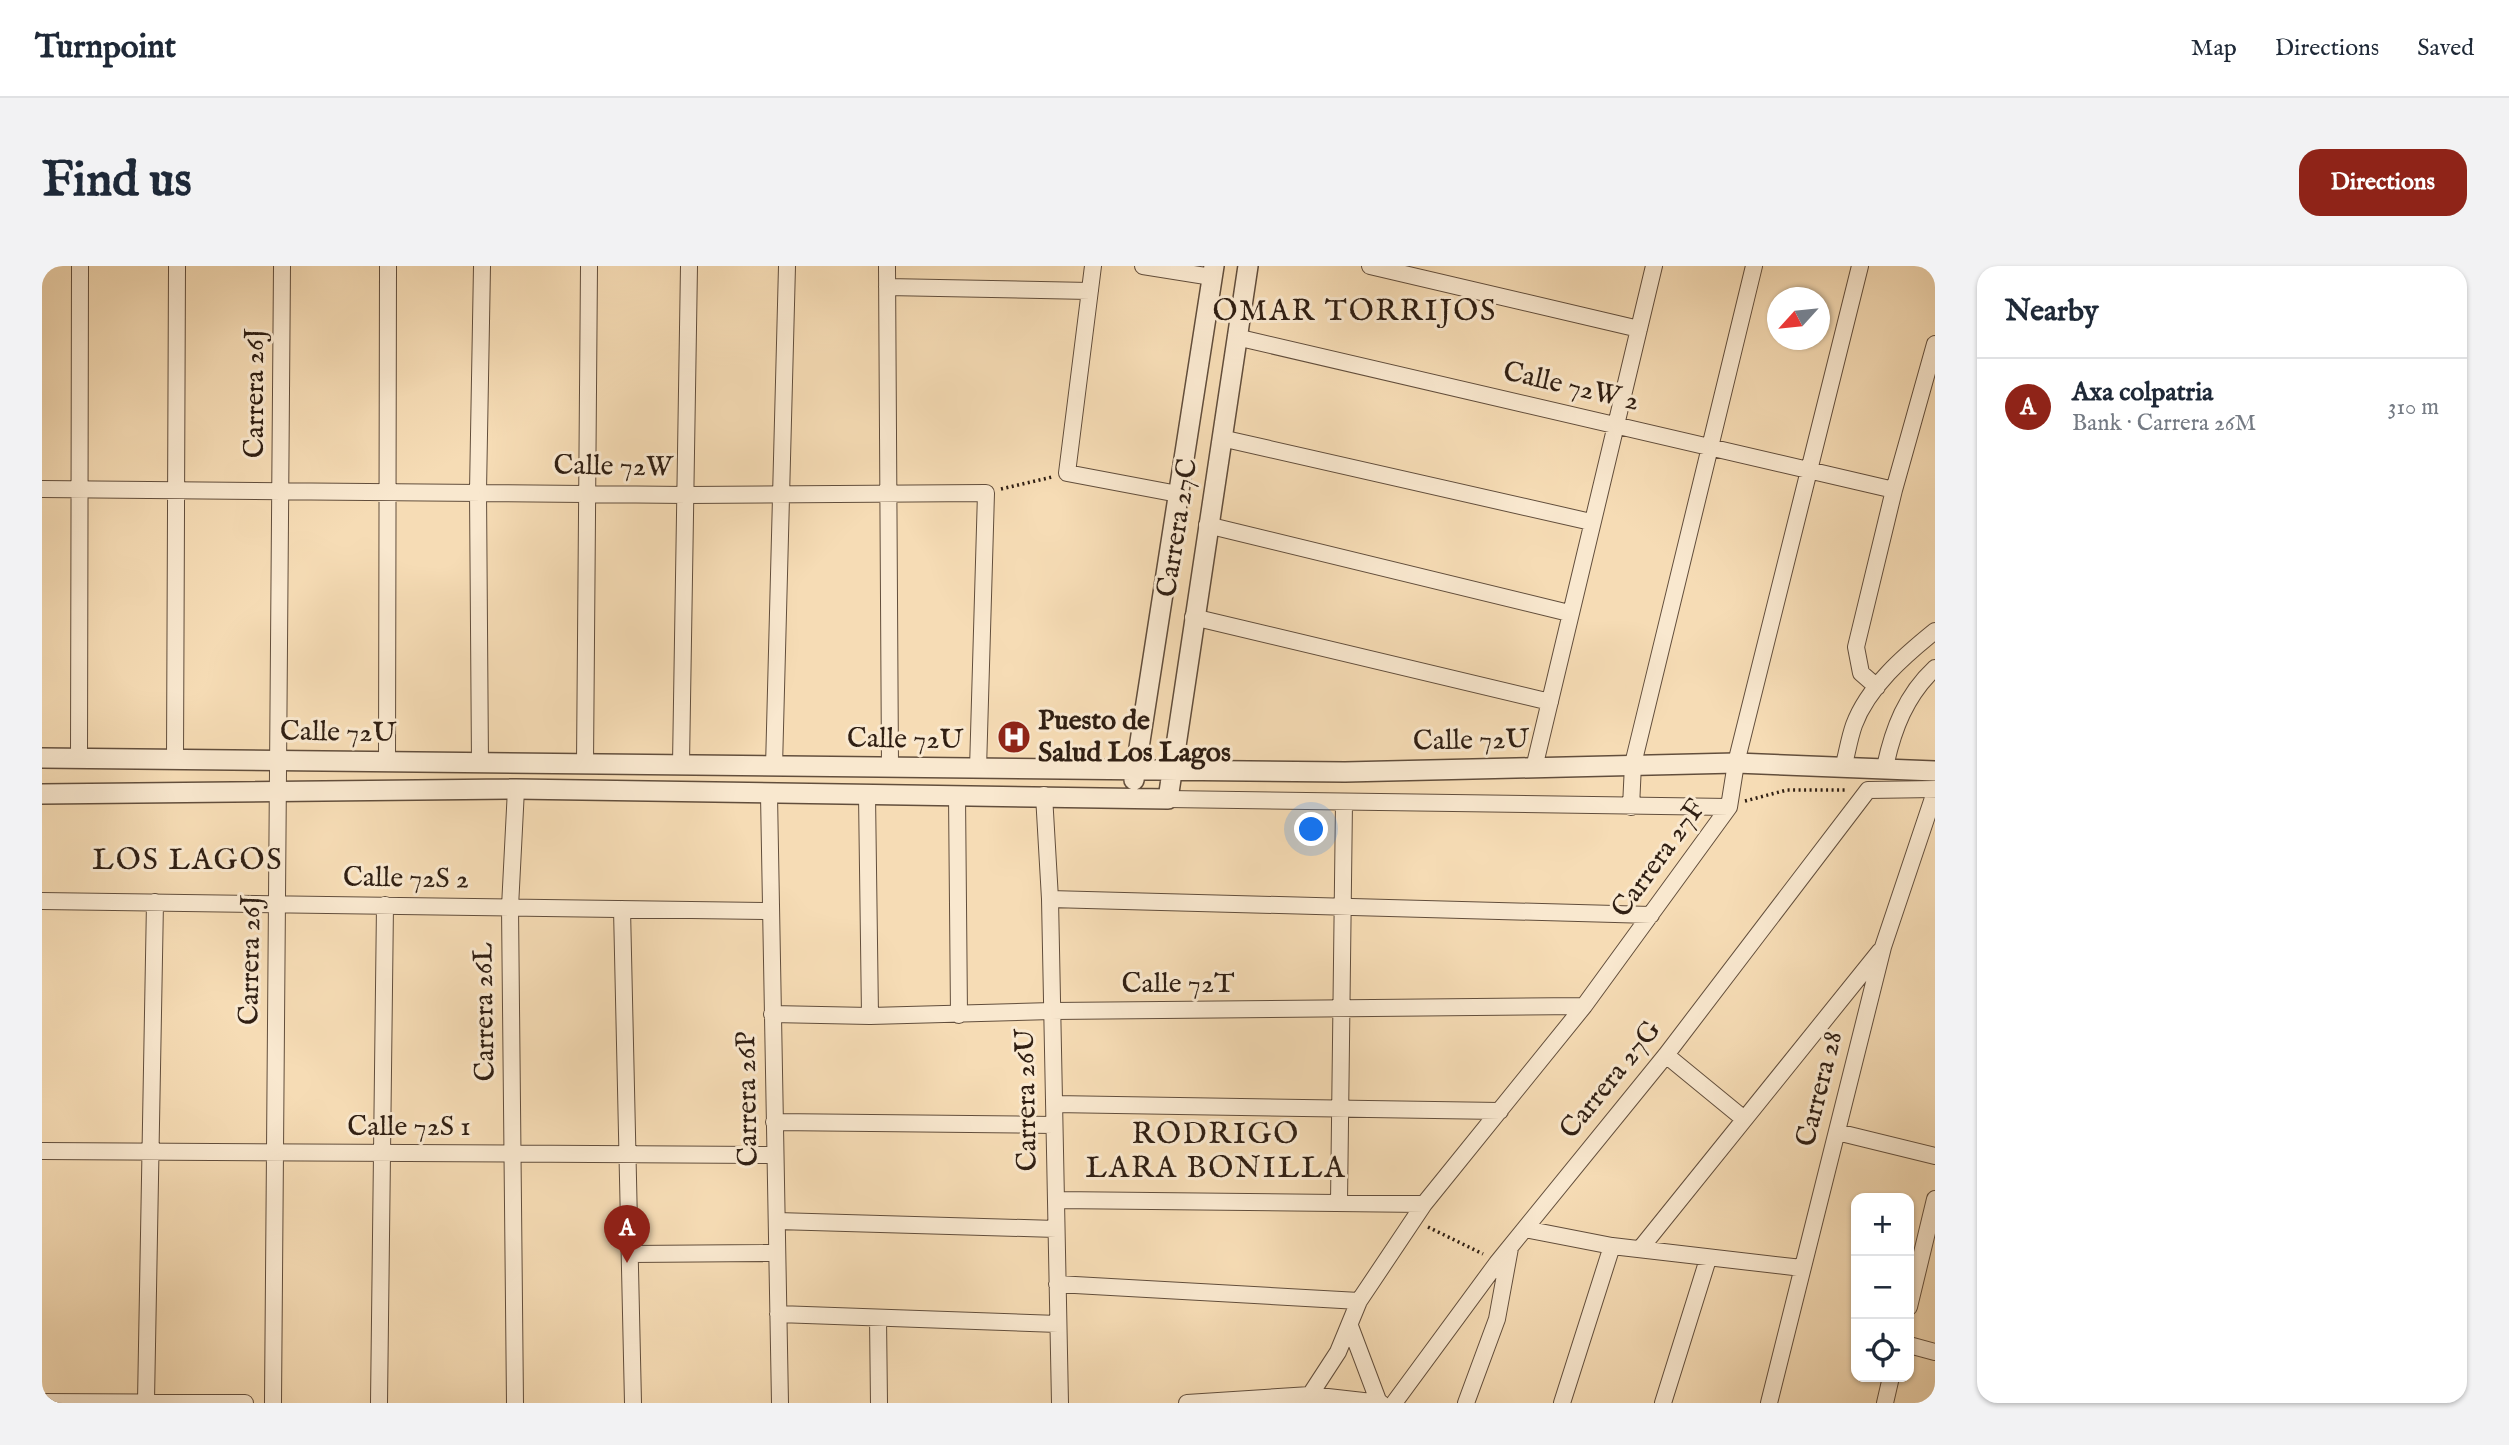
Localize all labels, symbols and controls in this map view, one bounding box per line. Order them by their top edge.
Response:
text: Turnpoint [35,27,176,69]
text: Map [2191,33,2237,64]
text: Directions [2275,33,2379,64]
text: Saved [2417,33,2474,64]
button: Directions [2299,149,2467,216]
text: Find us [42,151,192,213]
north arrow [1767,287,1830,350]
district label: OMAR TORRIJOS [1212,293,1498,331]
text: Nearby [2005,293,2098,331]
street label: Carrera 26J [238,328,273,458]
street label: Calle 72W 2 [1500,354,1642,420]
text: Axa colpatria [2072,376,2213,409]
text: A [2020,393,2036,422]
text: 310 m [2388,393,2439,422]
text: Bank · Carrera 26M [2072,409,2256,438]
street label: Calle 72W [553,448,674,486]
street label: Carrera 27C [1150,456,1206,600]
place label: Puesto de Salud Los Lagos [1038,704,1231,771]
street label: Calle 72U [280,714,397,752]
hospital icon: Puesto de Salud Los Lagos [995,718,1033,756]
street label: Calle 72U [847,721,964,759]
street label: Calle 72U [1413,722,1530,760]
street label: Carrera 27F [1604,793,1714,925]
your location [1294,812,1328,846]
district label: LOS LAGOS [92,842,284,880]
street label: Calle 72S 2 [343,860,469,898]
street label: Carrera 26J [232,894,270,1026]
street label: Carrera 26L [466,942,504,1082]
street label: Calle 72T [1122,967,1235,1002]
street label: Carrera 27G [1553,1013,1670,1146]
street label: Carrera 28 [1789,1027,1851,1151]
street label: Carrera 26U [1008,1028,1046,1172]
street label: Carrera 26P [729,1031,767,1167]
street label: Calle 72S 1 [347,1110,471,1145]
district label: RODRIGO LARA BONILLA [1085,1116,1347,1188]
map controls [1851,1193,1914,1382]
button: + [1851,1193,1914,1256]
pin: A [604,1205,650,1263]
button: − [1851,1256,1914,1319]
button: locate [1851,1319,1914,1382]

